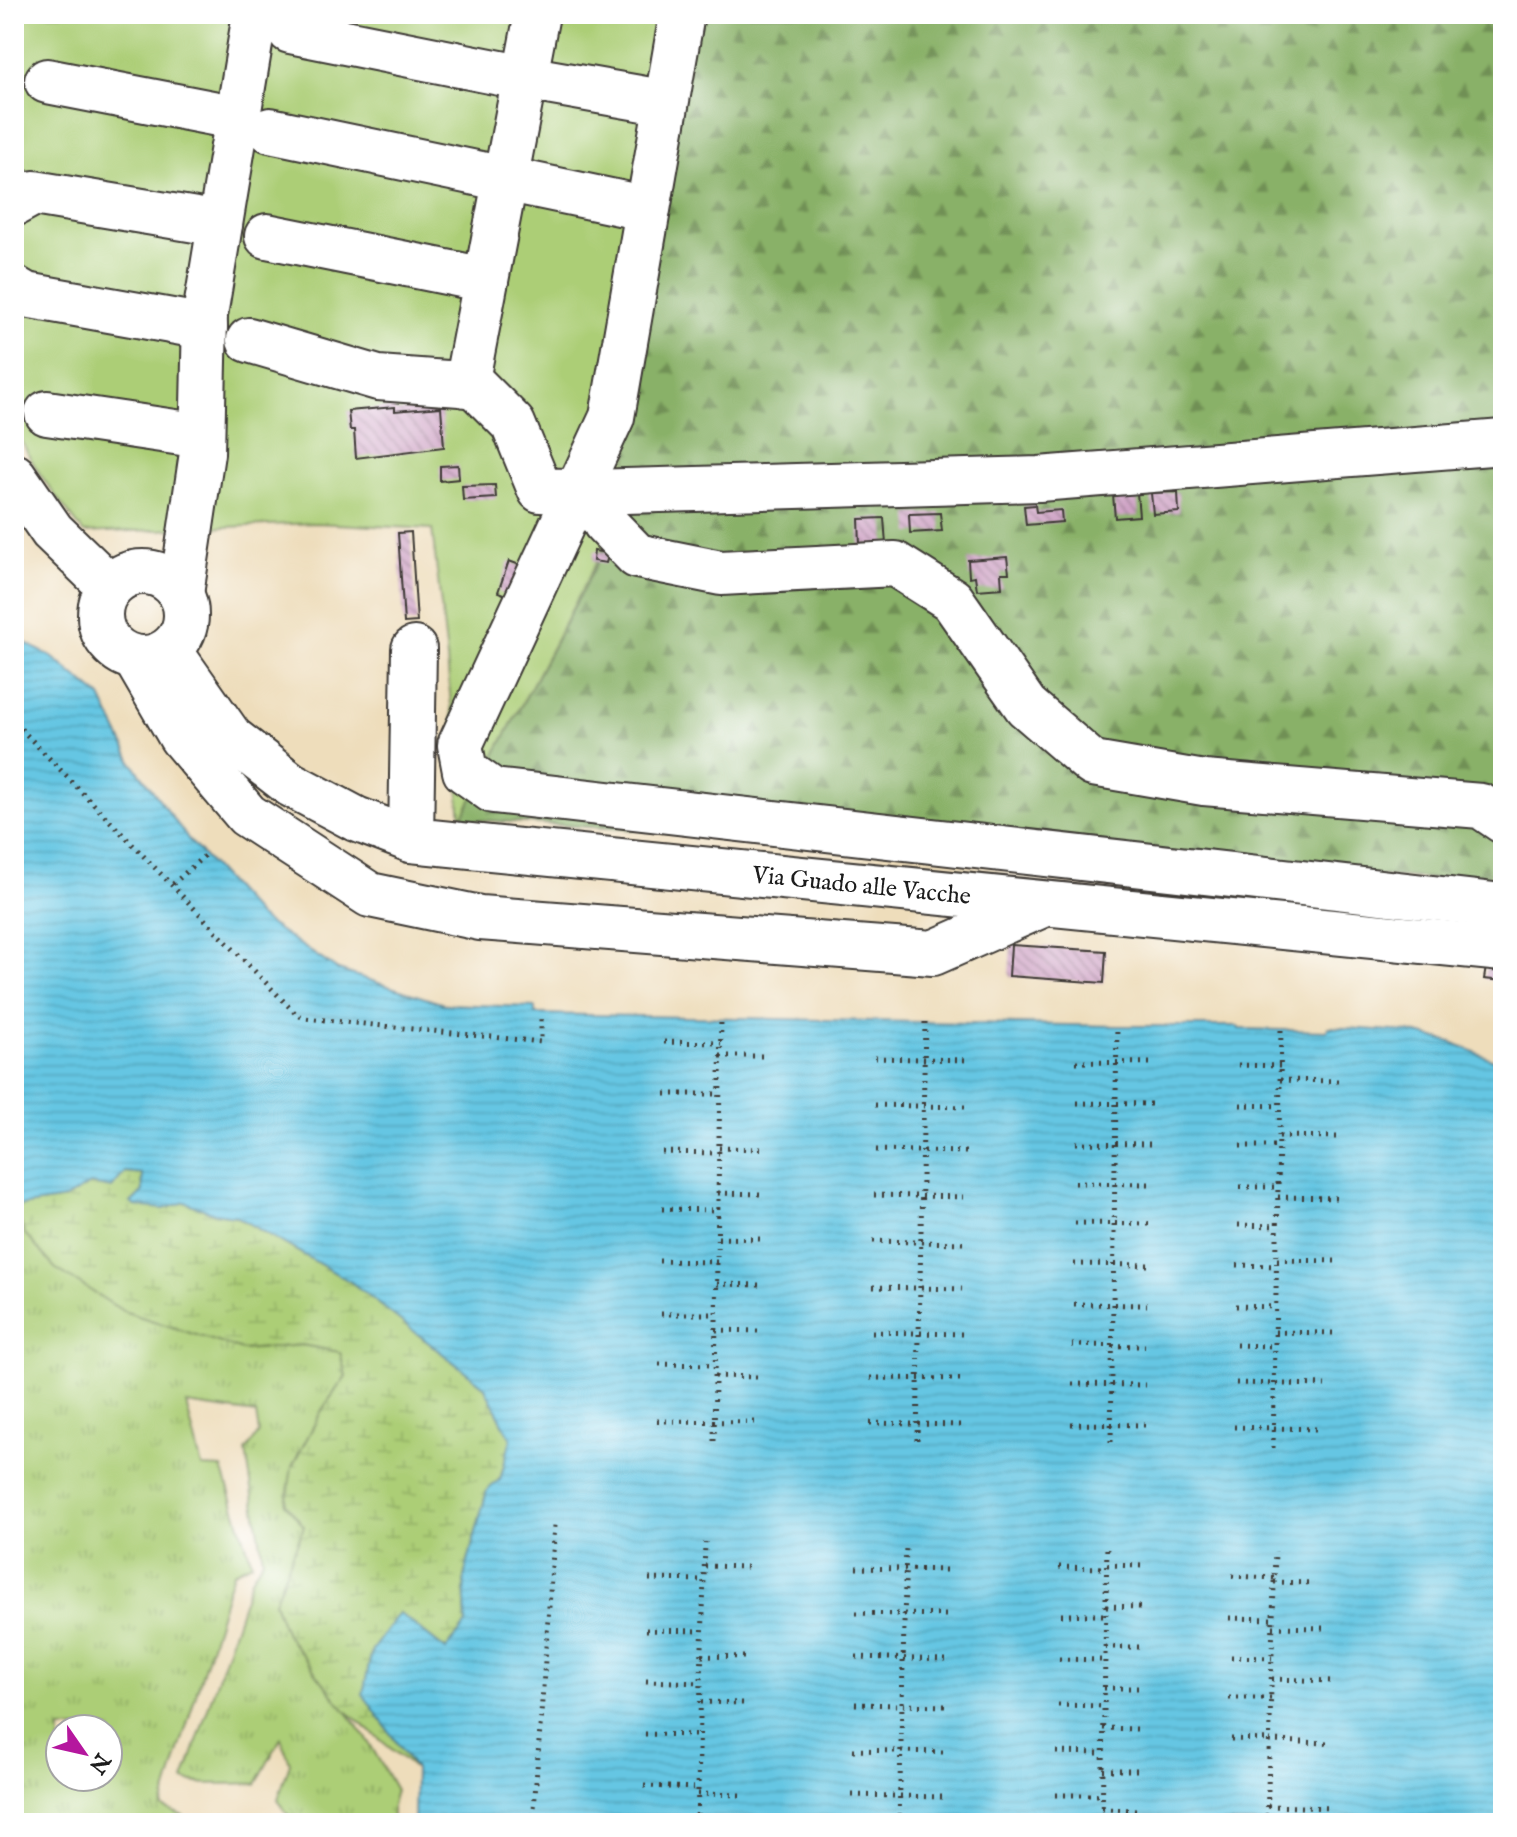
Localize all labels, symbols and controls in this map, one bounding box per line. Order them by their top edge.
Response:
street label: Via Guado alle Vacche [750,860,972,913]
north arrow [44,1713,124,1793]
text: N [82,1747,116,1779]

